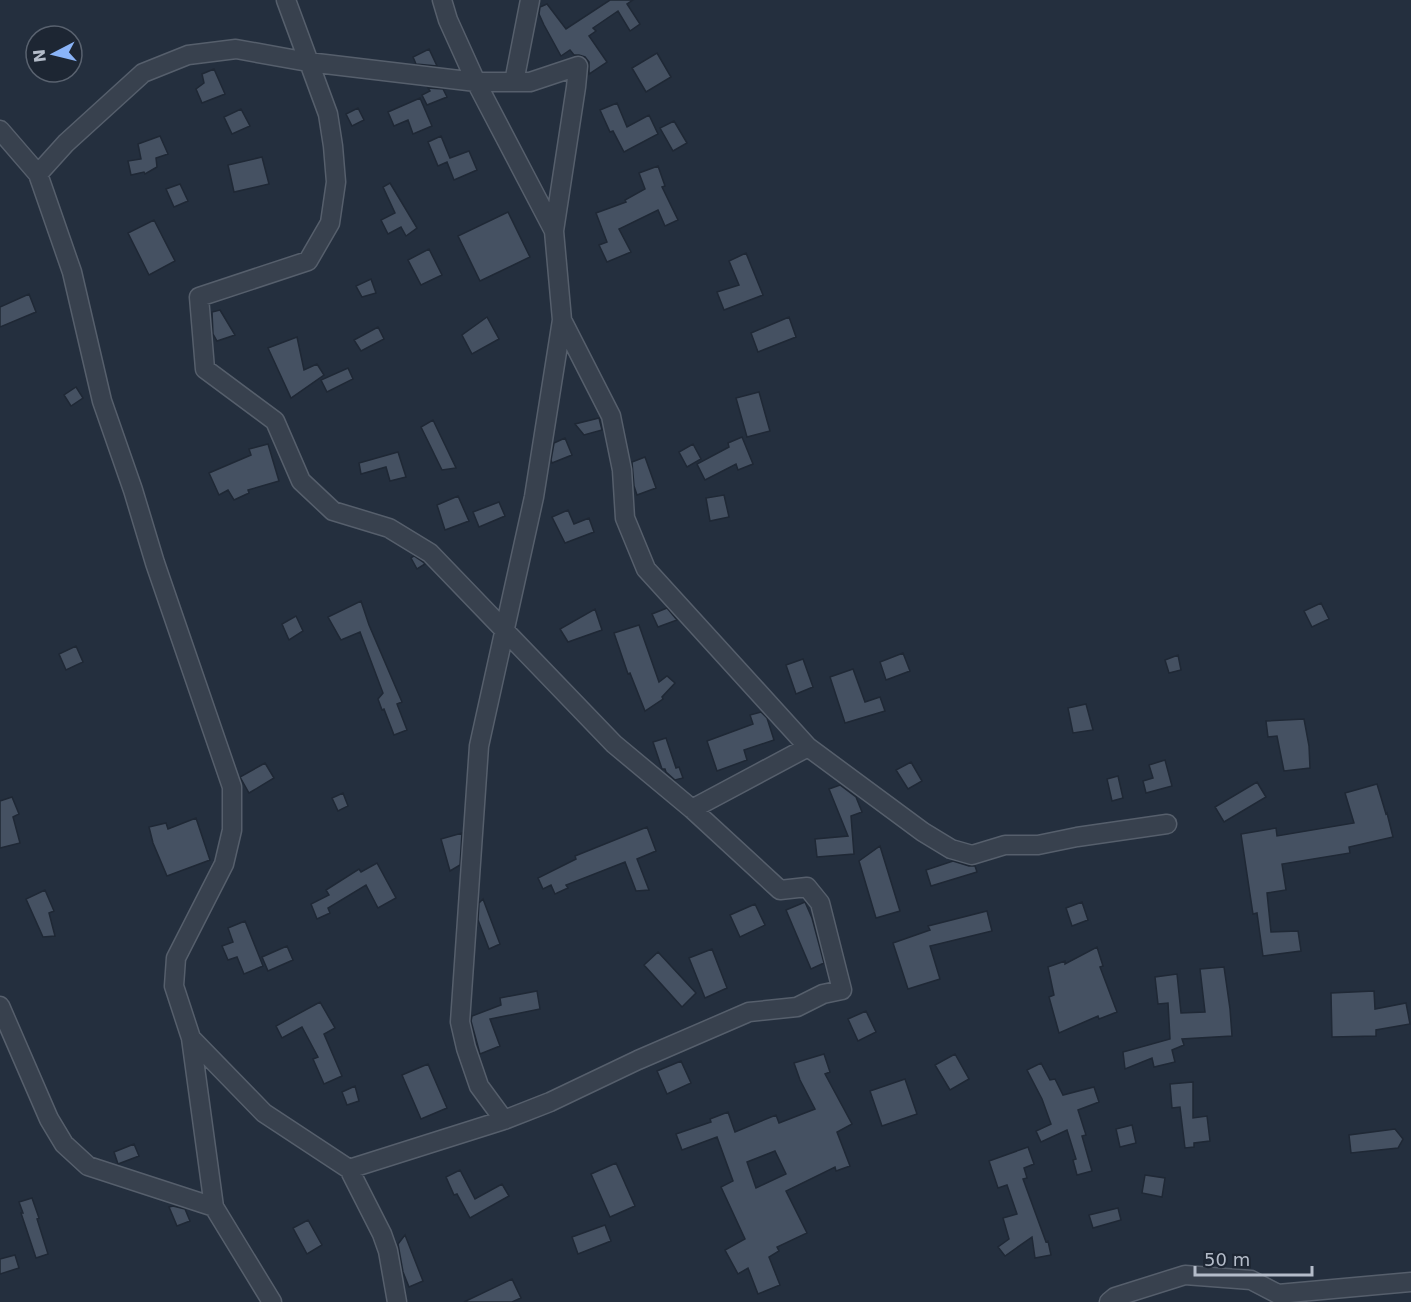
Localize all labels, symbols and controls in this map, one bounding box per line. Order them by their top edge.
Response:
north arrow [24,24,84,84]
text: N [29,48,50,64]
scale bar [1195,1239,1312,1277]
text: 50 m [1204,1249,1250,1270]

